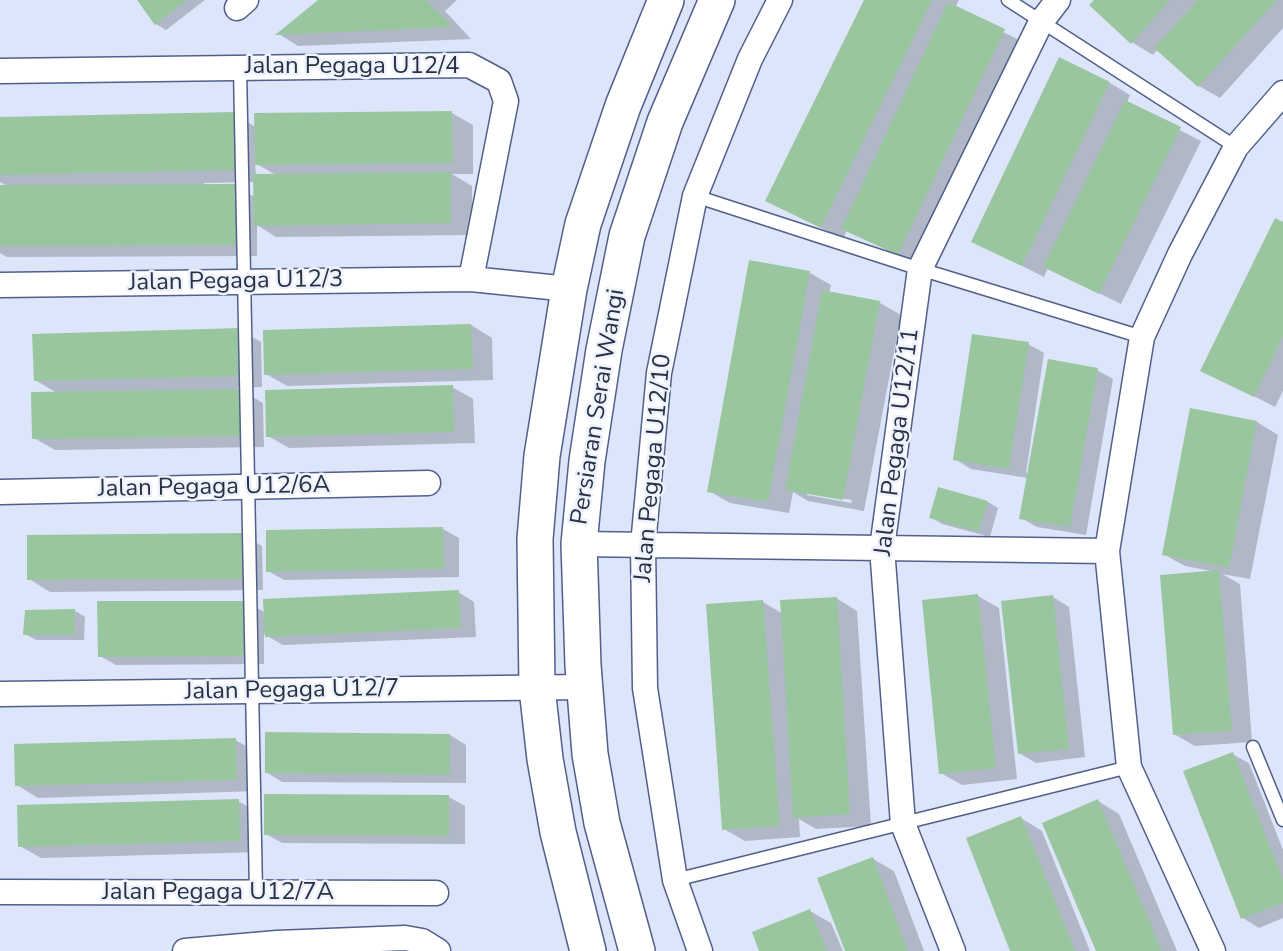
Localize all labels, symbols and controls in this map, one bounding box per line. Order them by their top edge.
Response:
street label: Jalan Pegaga U12/4 [245,53,459,81]
street label: Jalan Pegaga U12/3 [128,266,344,298]
street label: Persiaran Serai Wangi [566,287,632,527]
street label: Jalan Pegaga U12/11 [870,327,926,557]
street label: Jalan Pegaga U12/10 [630,353,678,583]
street label: Jalan Pegaga U12/6A [98,472,330,504]
street label: Jalan Pegaga U12/7 [184,675,400,707]
street label: Jalan Pegaga U12/7A [102,879,334,907]

